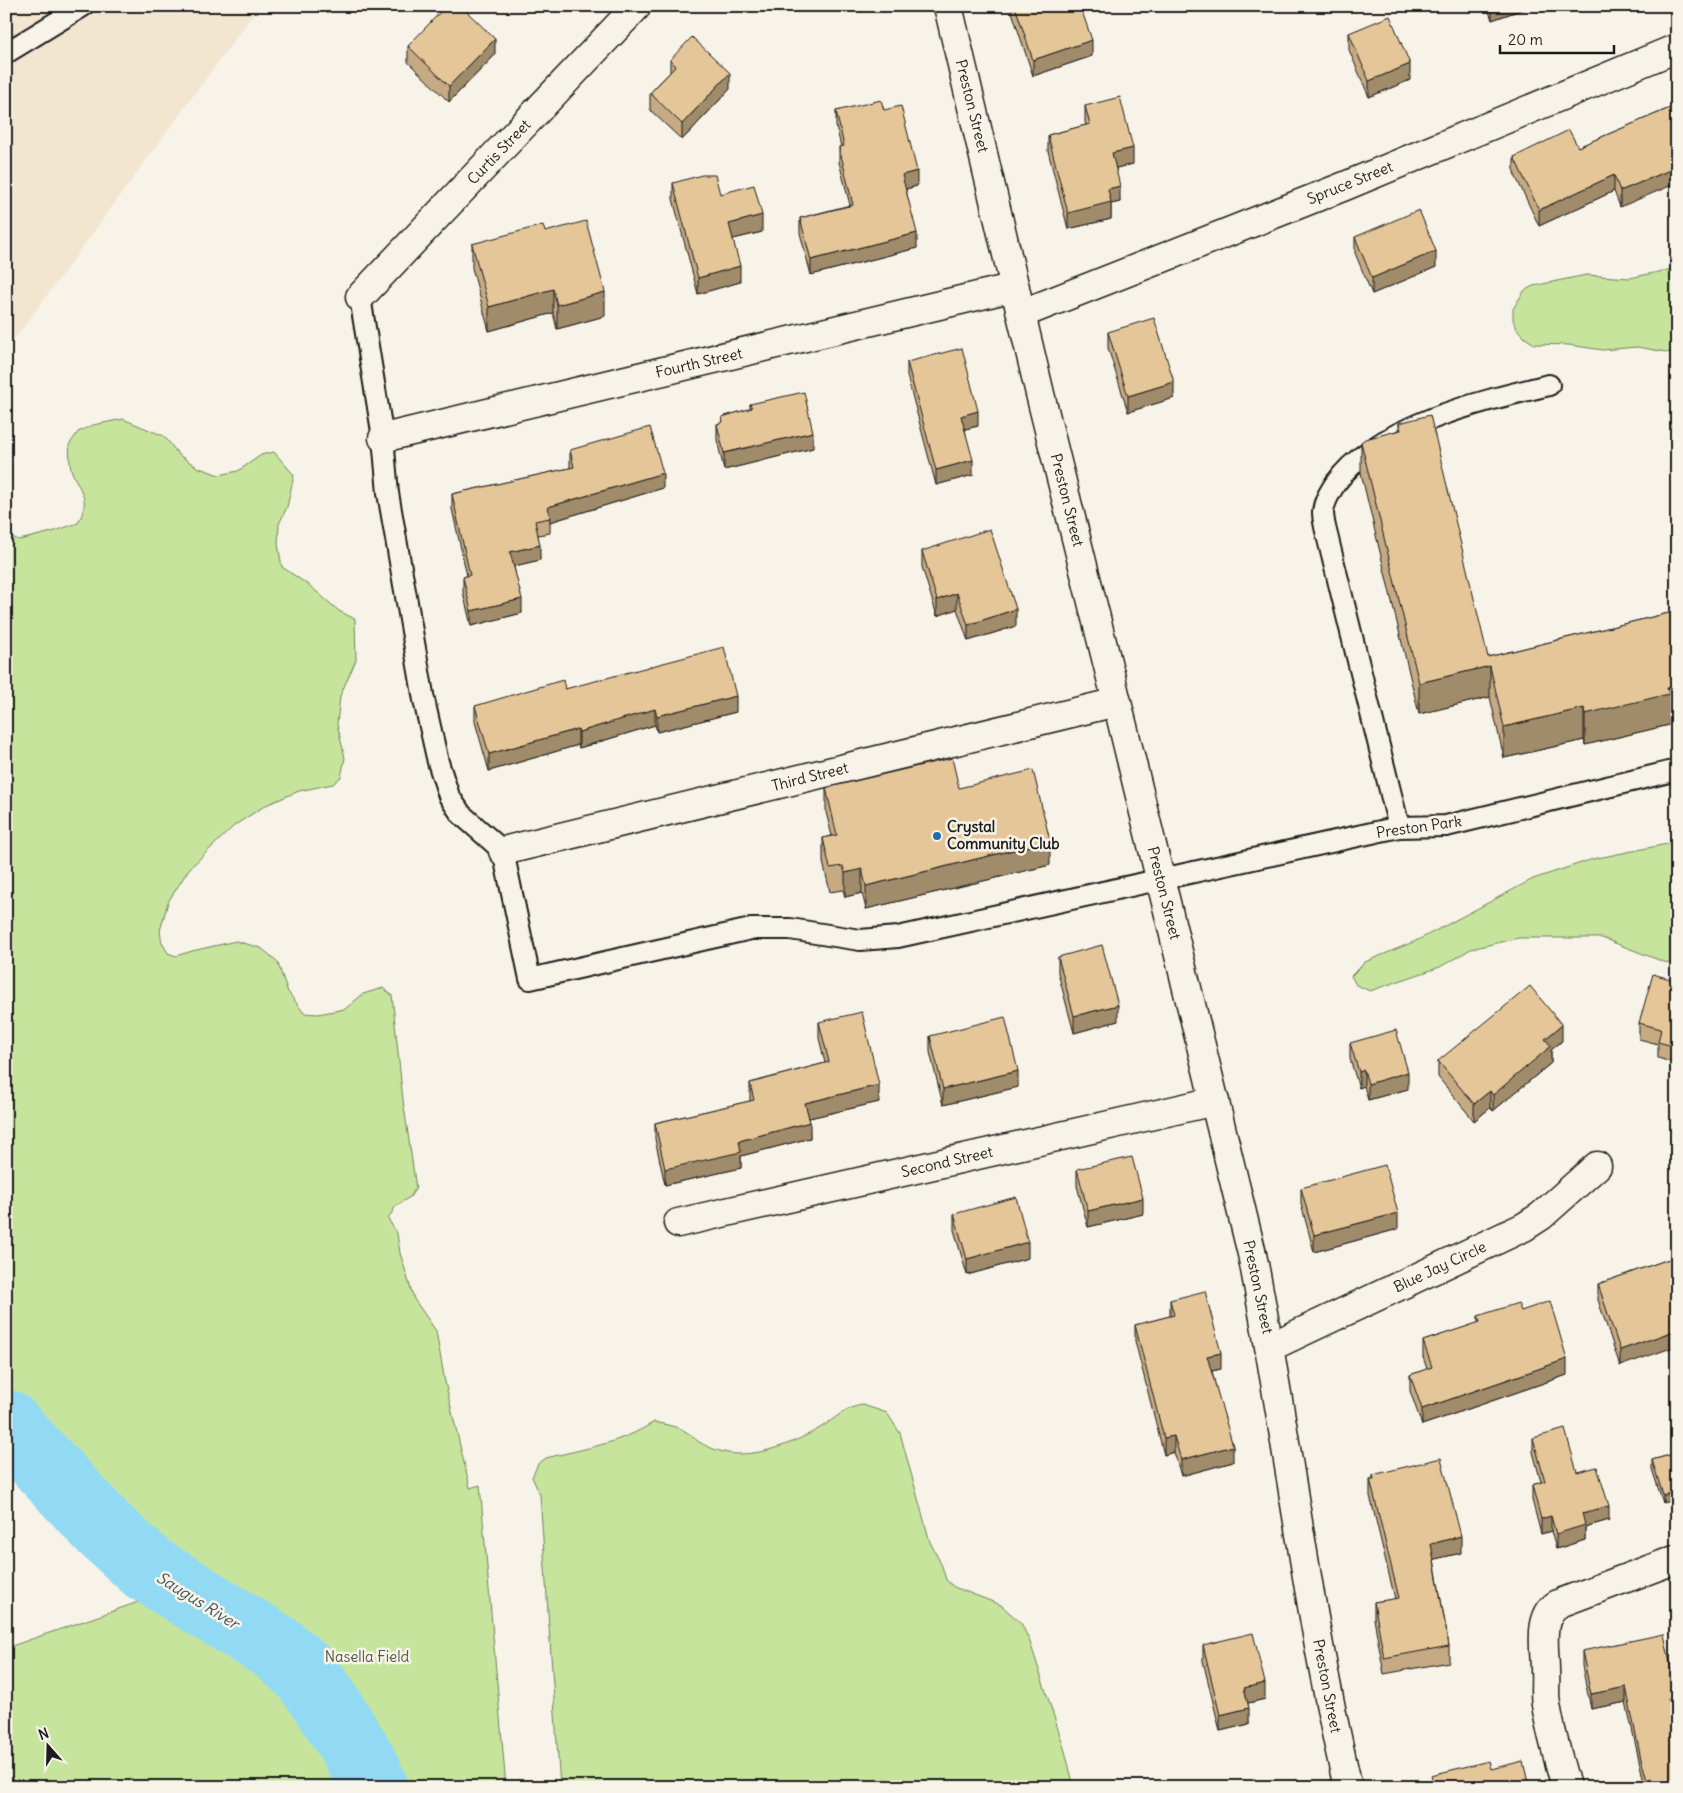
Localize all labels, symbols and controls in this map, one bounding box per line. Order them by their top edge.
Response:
scale bar [1500,22,1614,54]
text: 20 m [1508,30,1543,49]
street label: Preston Street [952,57,993,154]
street label: Curtis Street [463,115,534,188]
street label: Spruce Street [1304,157,1395,208]
street label: Fourth Street [654,343,744,382]
street label: Preston Street [1047,451,1088,548]
street label: Third Street [770,758,850,795]
street label: Preston Park [1375,811,1463,842]
place label: Crystal Community Club [947,817,1060,854]
marker: Crystal Community Club [931,830,943,842]
street label: Preston Street [1144,844,1185,941]
street label: Second Street [899,1142,995,1181]
street label: Blue Jay Circle [1390,1237,1489,1296]
street label: Preston Street [1239,1238,1278,1336]
water label: Saugus River [153,1567,245,1635]
street label: Preston Street [1309,1637,1346,1735]
park label: Nasella Field [325,1647,410,1666]
north arrow [22,1720,72,1770]
text: N [36,1724,51,1744]

